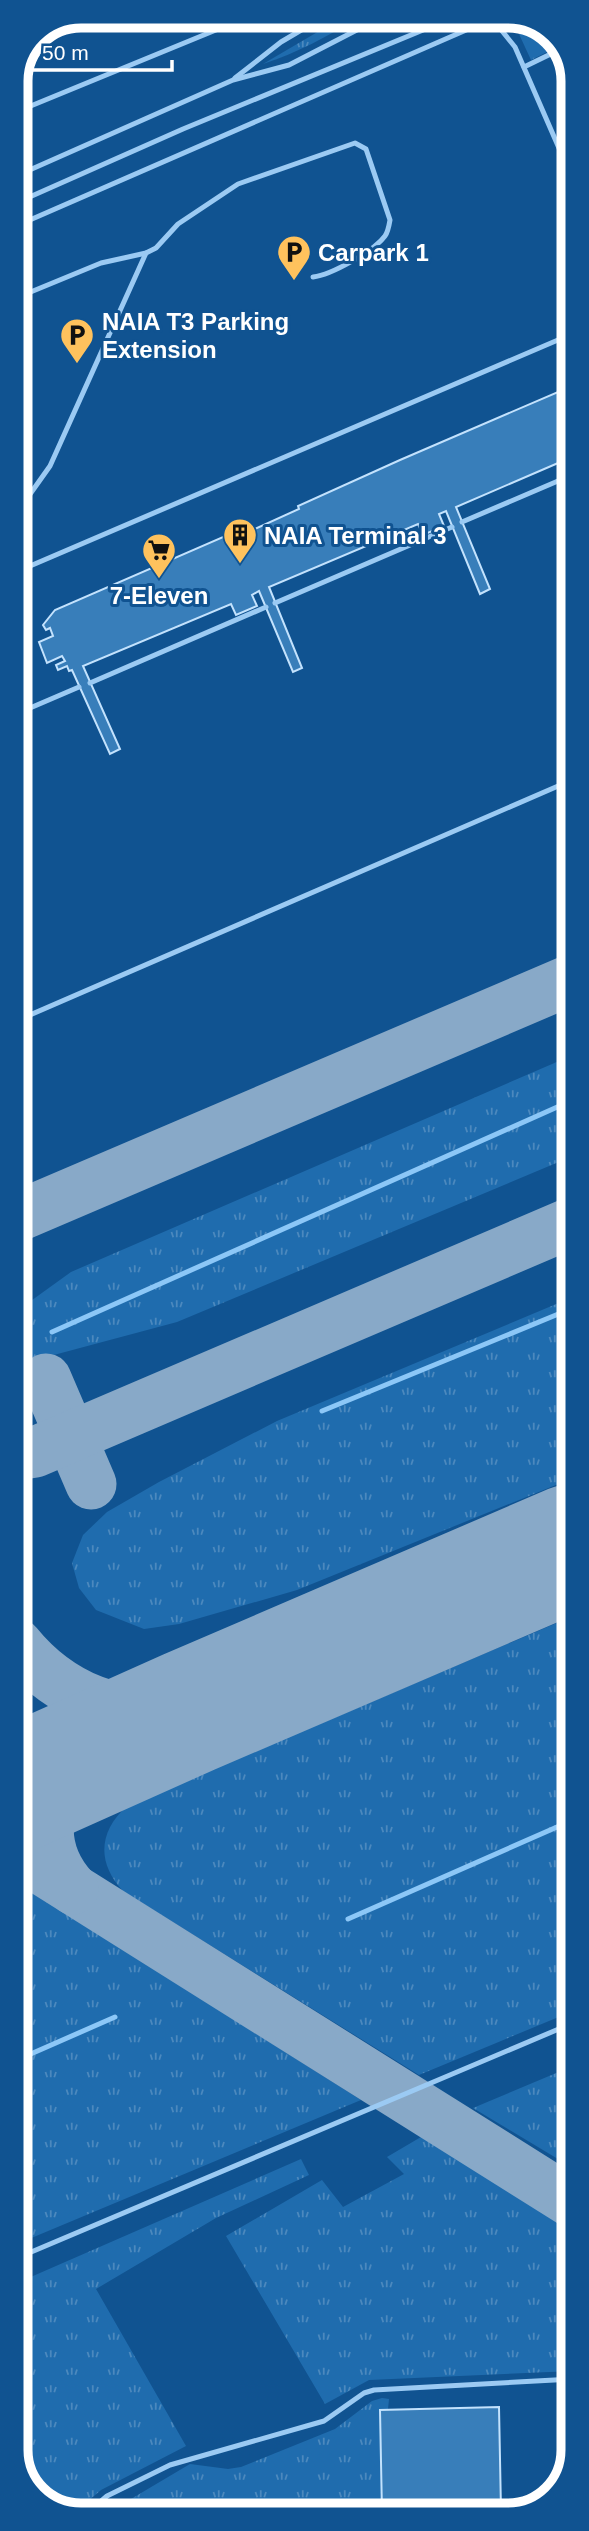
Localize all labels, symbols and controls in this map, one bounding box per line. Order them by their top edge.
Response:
scale bar [32,28,172,72]
text: 50 m [42,41,89,64]
parking icon: Carpark 1 [275,233,313,282]
place label: Carpark 1 [318,239,429,266]
place label: NAIA T3 Parking Extension [102,308,289,363]
parking icon: NAIA T3 Parking Extension [58,316,96,365]
building icon: NAIA Terminal 3 [221,516,259,565]
place label: NAIA Terminal 3 [264,522,447,549]
supermarket icon: 7-Eleven [140,531,178,580]
place label: 7-Eleven [110,582,208,609]

